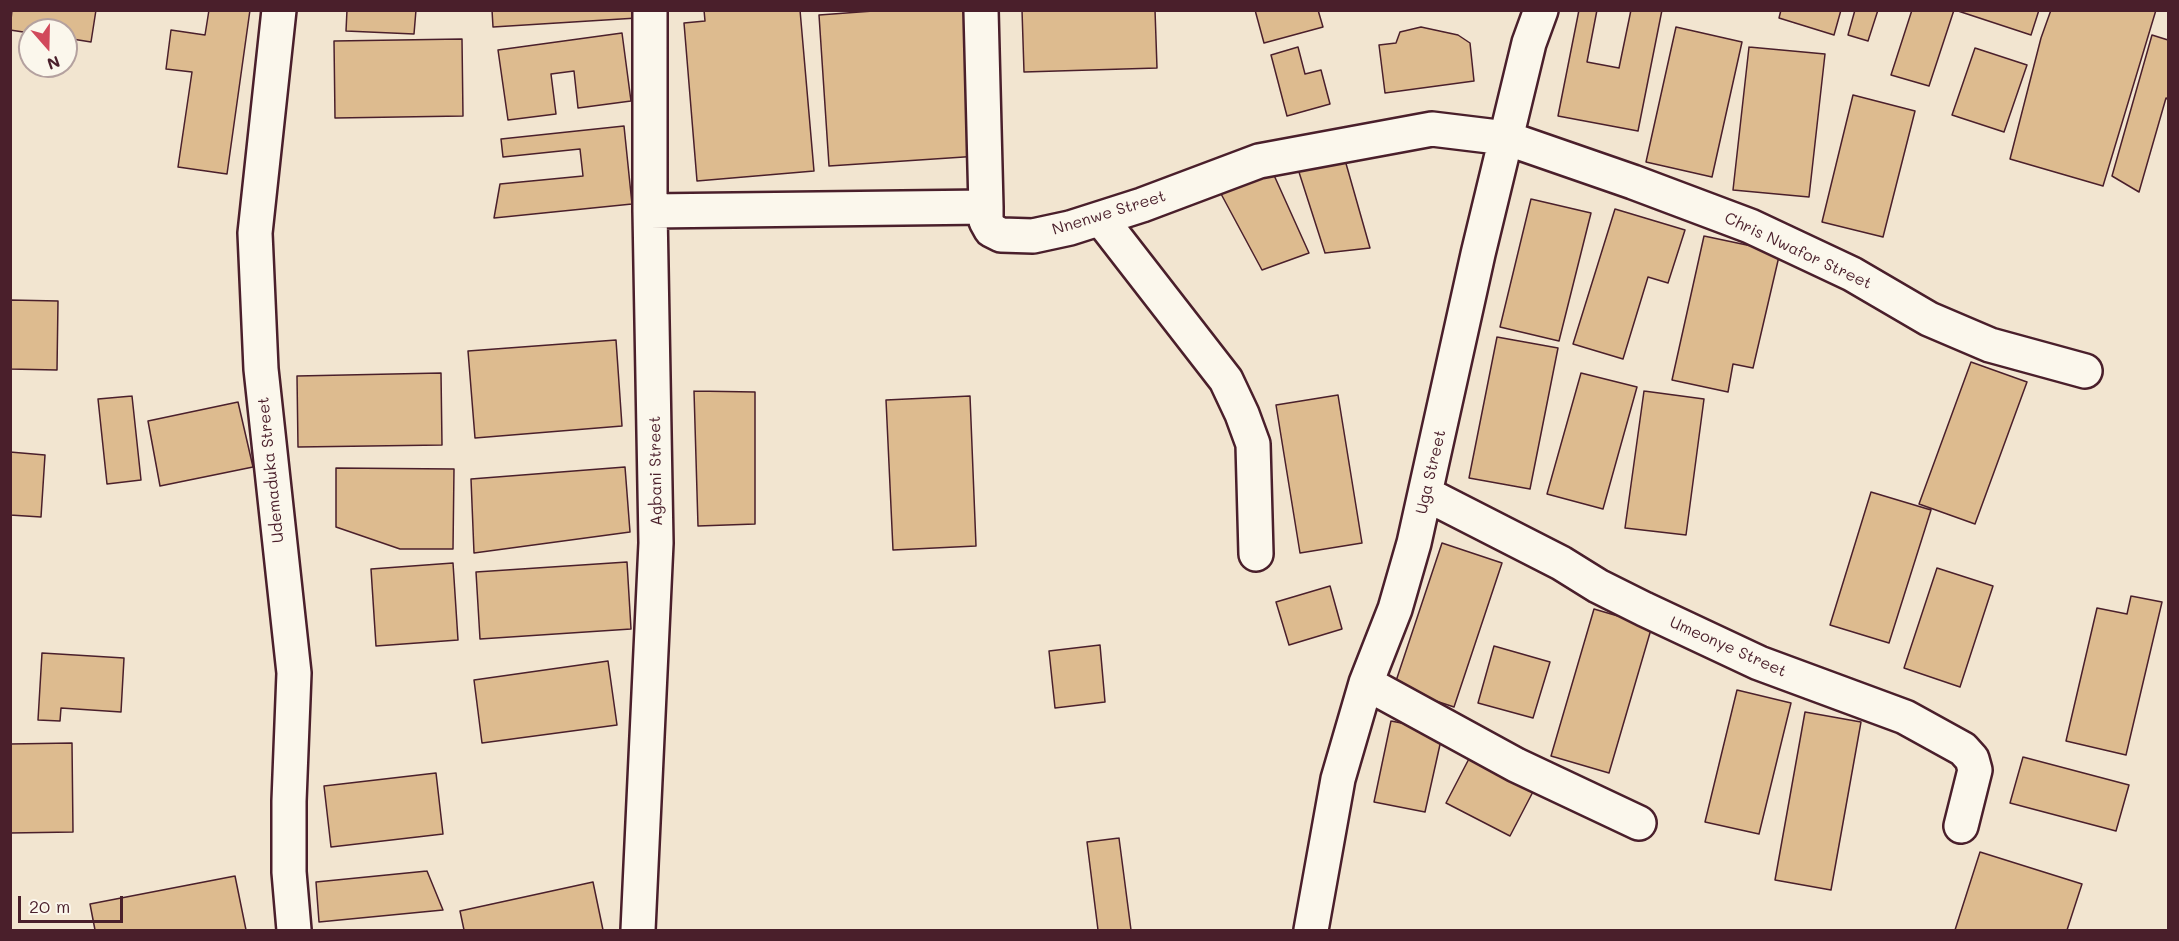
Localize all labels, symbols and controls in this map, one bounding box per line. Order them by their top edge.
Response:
north arrow [18,18,78,78]
text: N [44,52,63,75]
street label: Nnenwe Street [1050,187,1168,239]
street label: Chris Nwafor Street [1721,208,1875,294]
street label: Udemaduka Street [254,396,288,544]
street label: Agbani Street [645,416,667,526]
street label: Uga Street [1412,428,1450,516]
street label: Umeonye Street [1667,613,1789,681]
scale bar [21,884,126,922]
text: 20 m [29,894,70,918]

